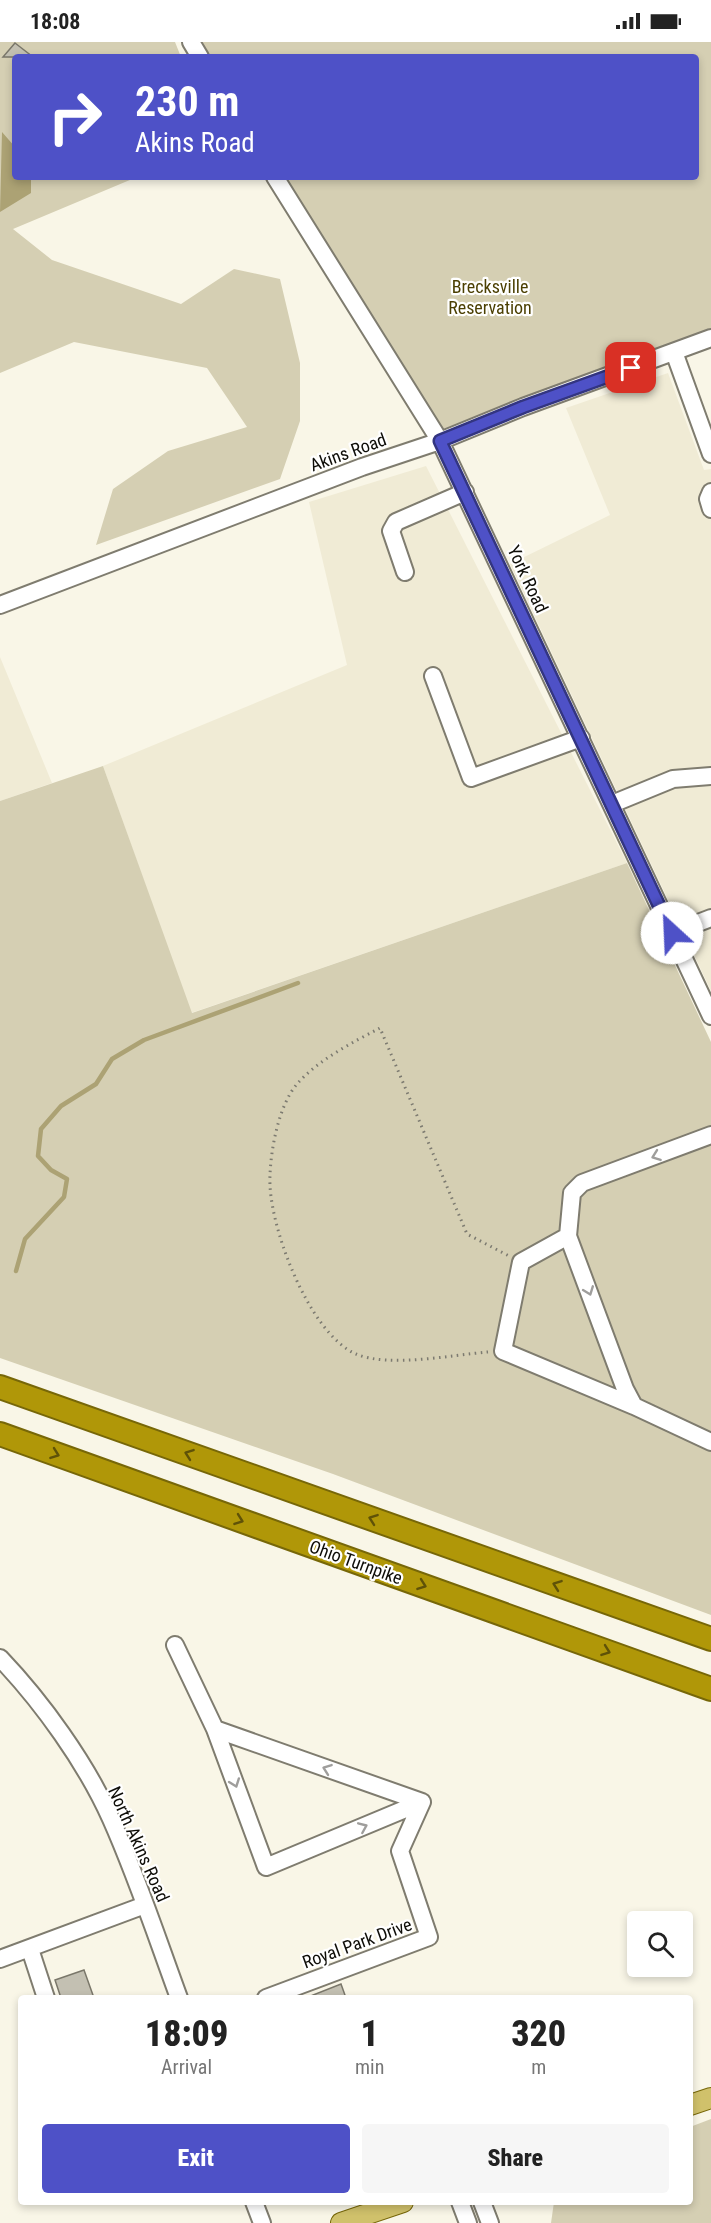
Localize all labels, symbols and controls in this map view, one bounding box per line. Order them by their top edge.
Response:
text: 18:08 [30,9,81,34]
text: 230 m [135,77,240,126]
icon: right [36,78,114,156]
text: Akins Road [135,127,255,159]
park label: Brecksville Reservation [448,276,532,318]
pin [605,342,656,393]
icon: arrive [614,351,647,384]
street label: Akins Road [307,428,389,476]
street label: York Road [503,542,553,616]
position arrow [640,901,704,965]
one-way arrow [652,1149,662,1162]
one-way arrow [582,1285,594,1296]
one-way arrow [49,1446,60,1459]
one-way arrow [184,1449,195,1462]
one-way arrow [233,1512,243,1525]
one-way arrow [368,1514,379,1527]
street label: Ohio Turnpike [307,1535,405,1589]
one-way arrow [416,1578,427,1591]
one-way arrow [552,1579,563,1592]
one-way arrow [600,1644,611,1657]
one-way arrow [322,1763,333,1776]
one-way arrow [228,1778,241,1788]
street label: North Akins Road [104,1783,174,1905]
one-way arrow [357,1822,368,1834]
map controls [627,1911,693,1977]
button: search [627,1911,693,1977]
street label: Royal Park Drive [299,1913,415,1973]
text: 18:09 [145,2013,228,2055]
text: 1 [361,2013,379,2055]
text: 320 [511,2013,566,2055]
text: Arrival [161,2055,212,2079]
text: min [355,2055,384,2079]
text: m [531,2055,546,2079]
button: Exit [42,2124,350,2193]
button: Share [362,2124,669,2193]

